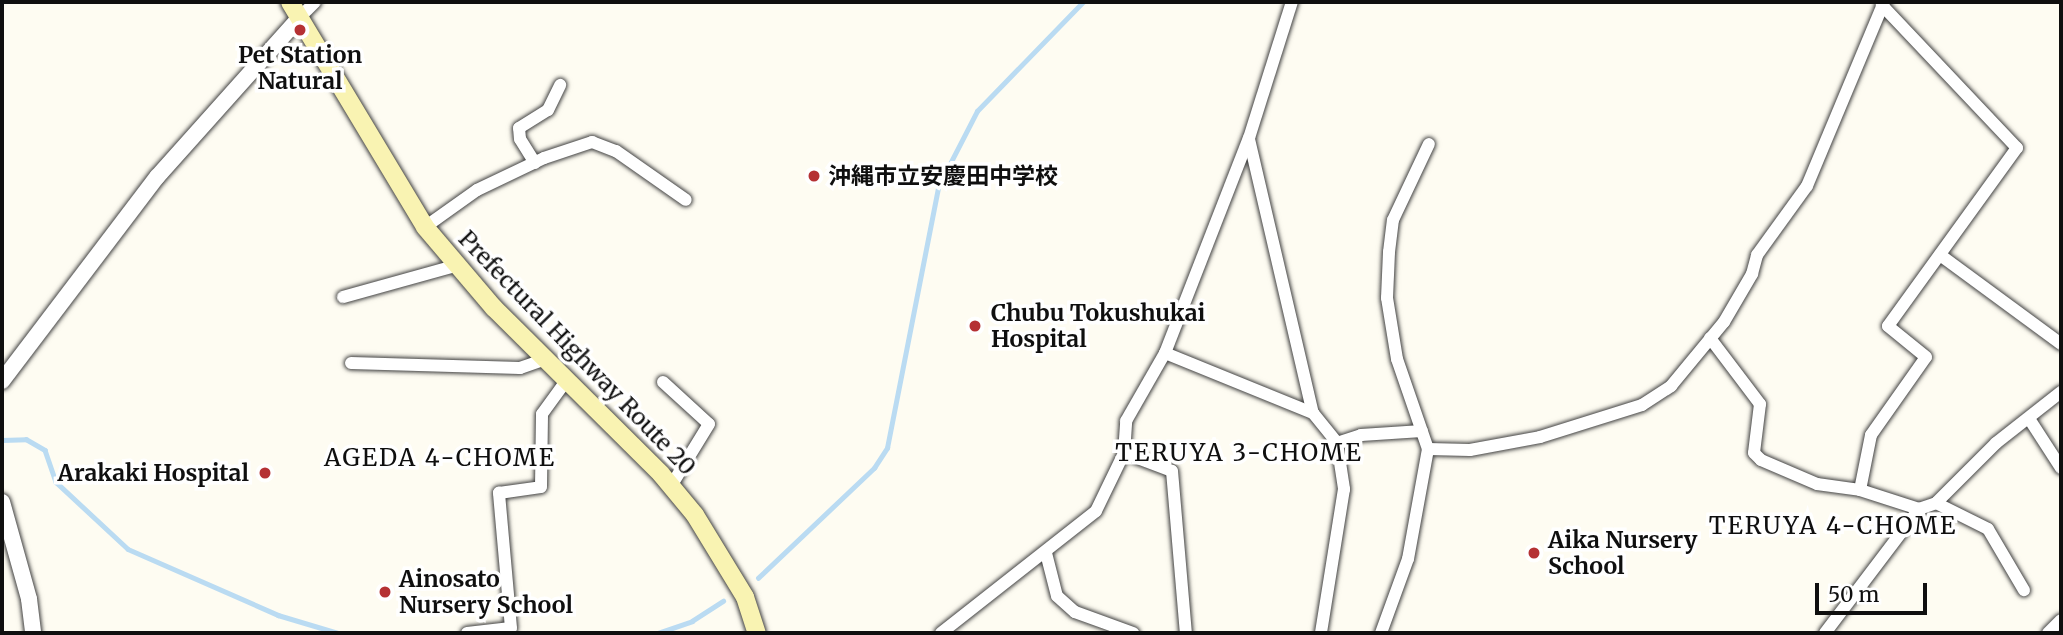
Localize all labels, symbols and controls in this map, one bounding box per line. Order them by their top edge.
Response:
marker: Pet Station Natural [292,22,308,38]
place label: Pet Station Natural [238,41,362,95]
place label: 沖縄市立安慶田中学校 [828,162,1058,190]
marker: 沖縄市立安慶田中学校 [806,168,822,184]
street label: Prefectural Highway Route 20 [453,225,701,481]
place label: Chubu Tokushukai Hospital [991,299,1205,353]
marker: Chubu Tokushukai Hospital [965,316,985,336]
district label: TERUYA 3-CHOME [1117,439,1361,467]
district label: AGEDA 4-CHOME [326,444,554,472]
place label: Arakaki Hospital [58,459,249,487]
marker: Arakaki Hospital [255,463,275,483]
district label: TERUYA 4-CHOME [1711,512,1955,540]
place label: Aika Nursery School [1548,526,1697,580]
marker: Aika Nursery School [1526,545,1542,561]
place label: Ainosato Nursery School [399,565,573,619]
scale bar [1818,568,1930,612]
text: 50 m [1828,581,1879,608]
marker: Ainosato Nursery School [377,584,393,600]

